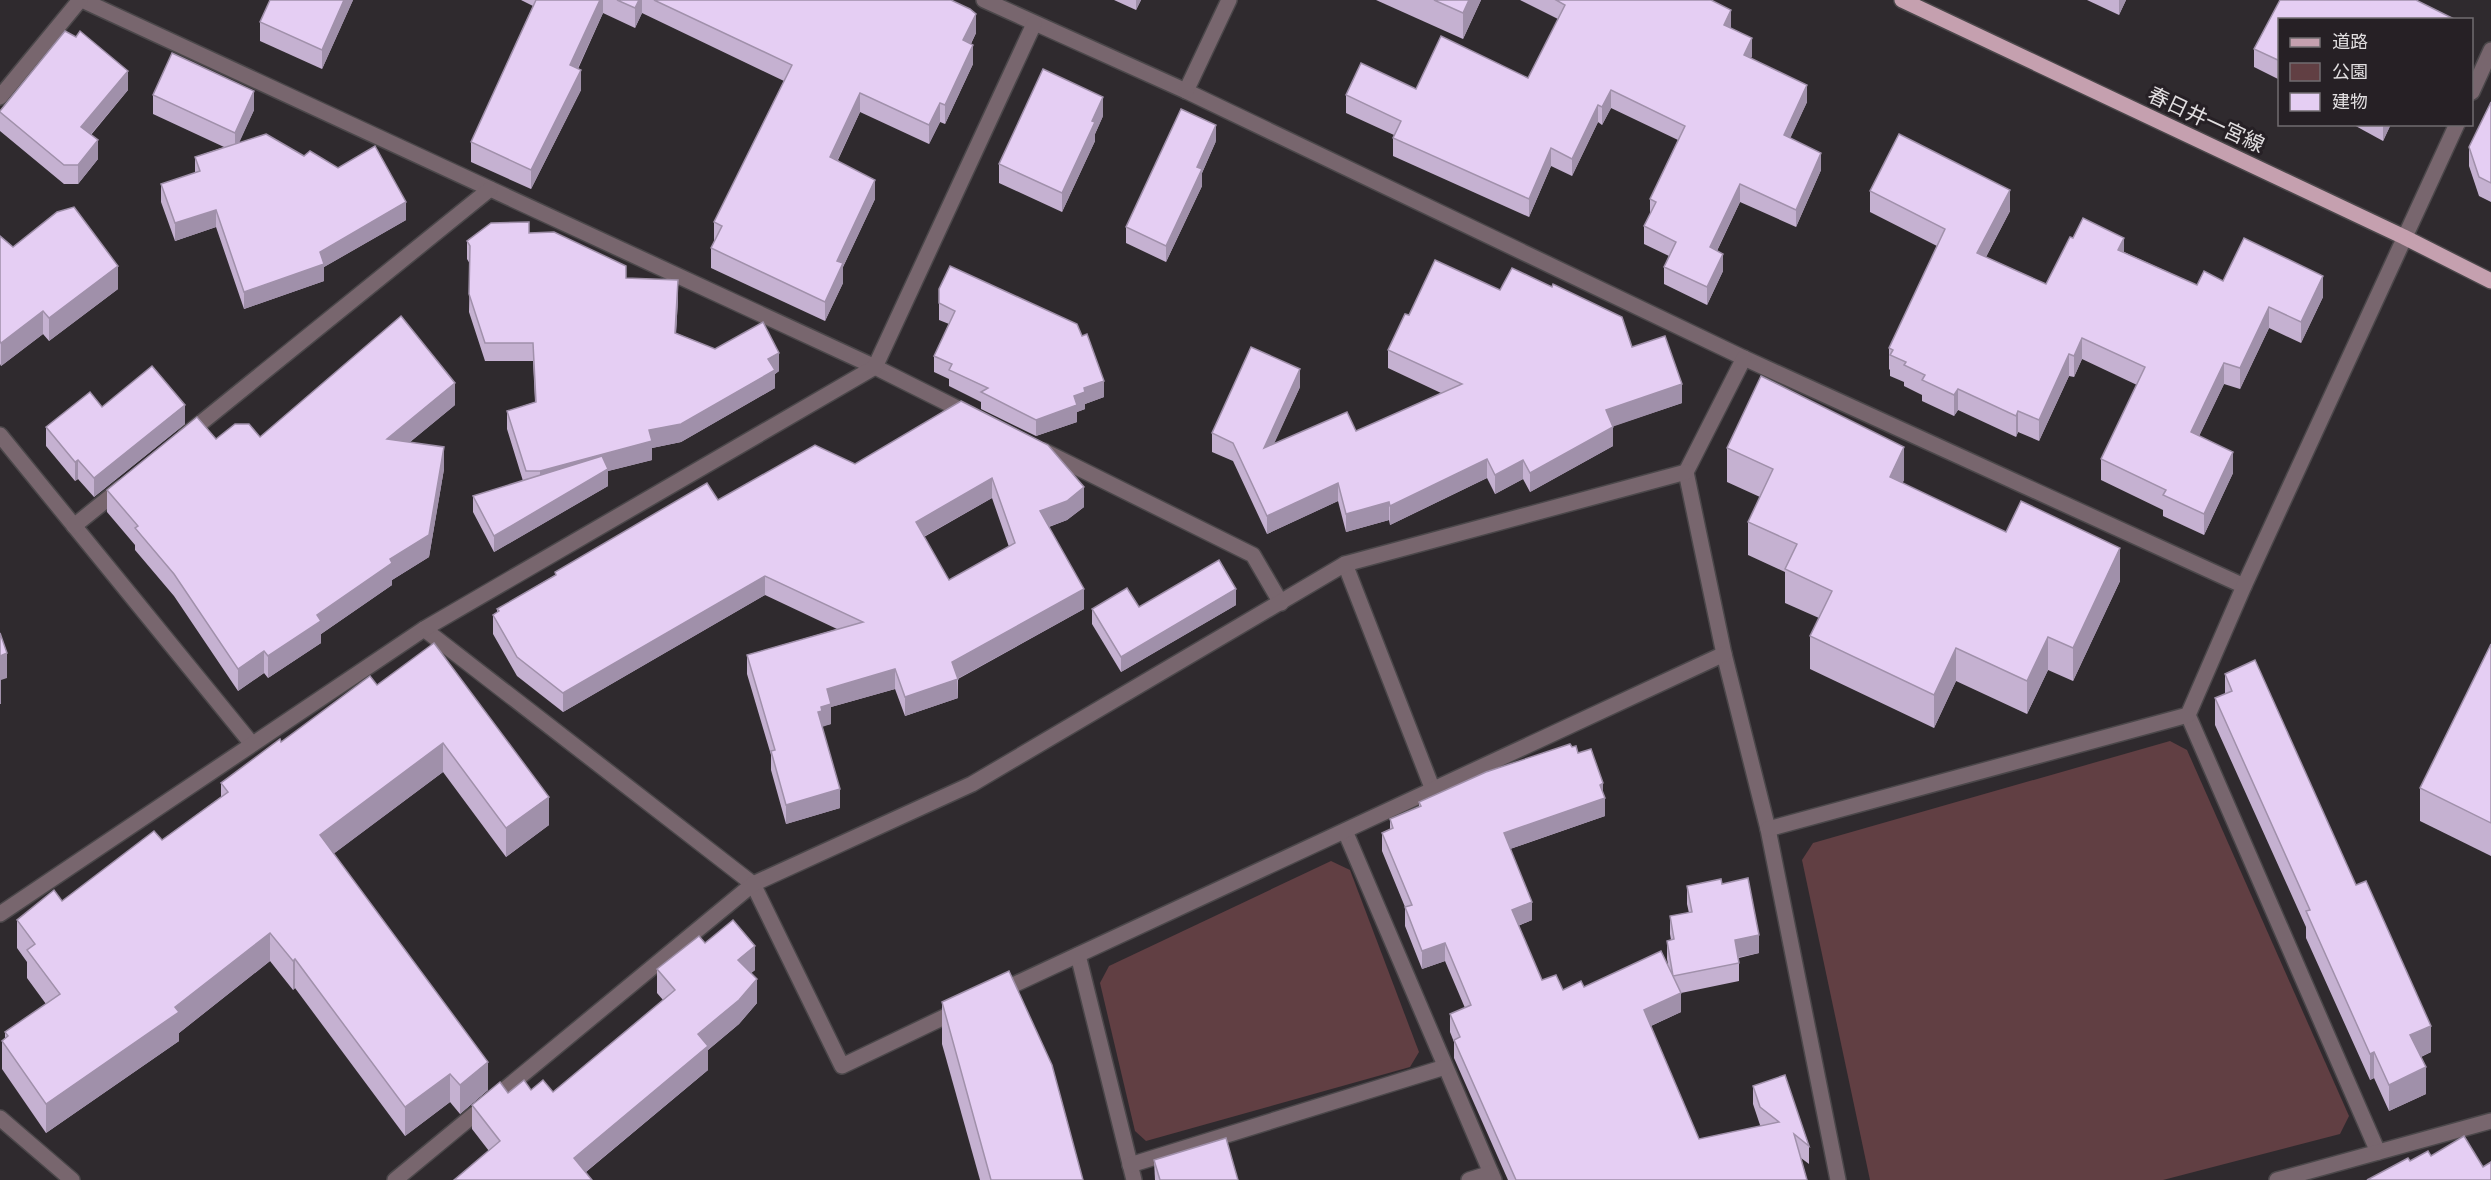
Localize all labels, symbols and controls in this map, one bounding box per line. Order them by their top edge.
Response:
legend [2278,18,2473,126]
text: 道路 [2332,29,2368,53]
text: 公園 [2332,59,2368,83]
street label: 春日井一宮線 [2143,80,2269,158]
text: 建物 [2332,89,2368,113]

